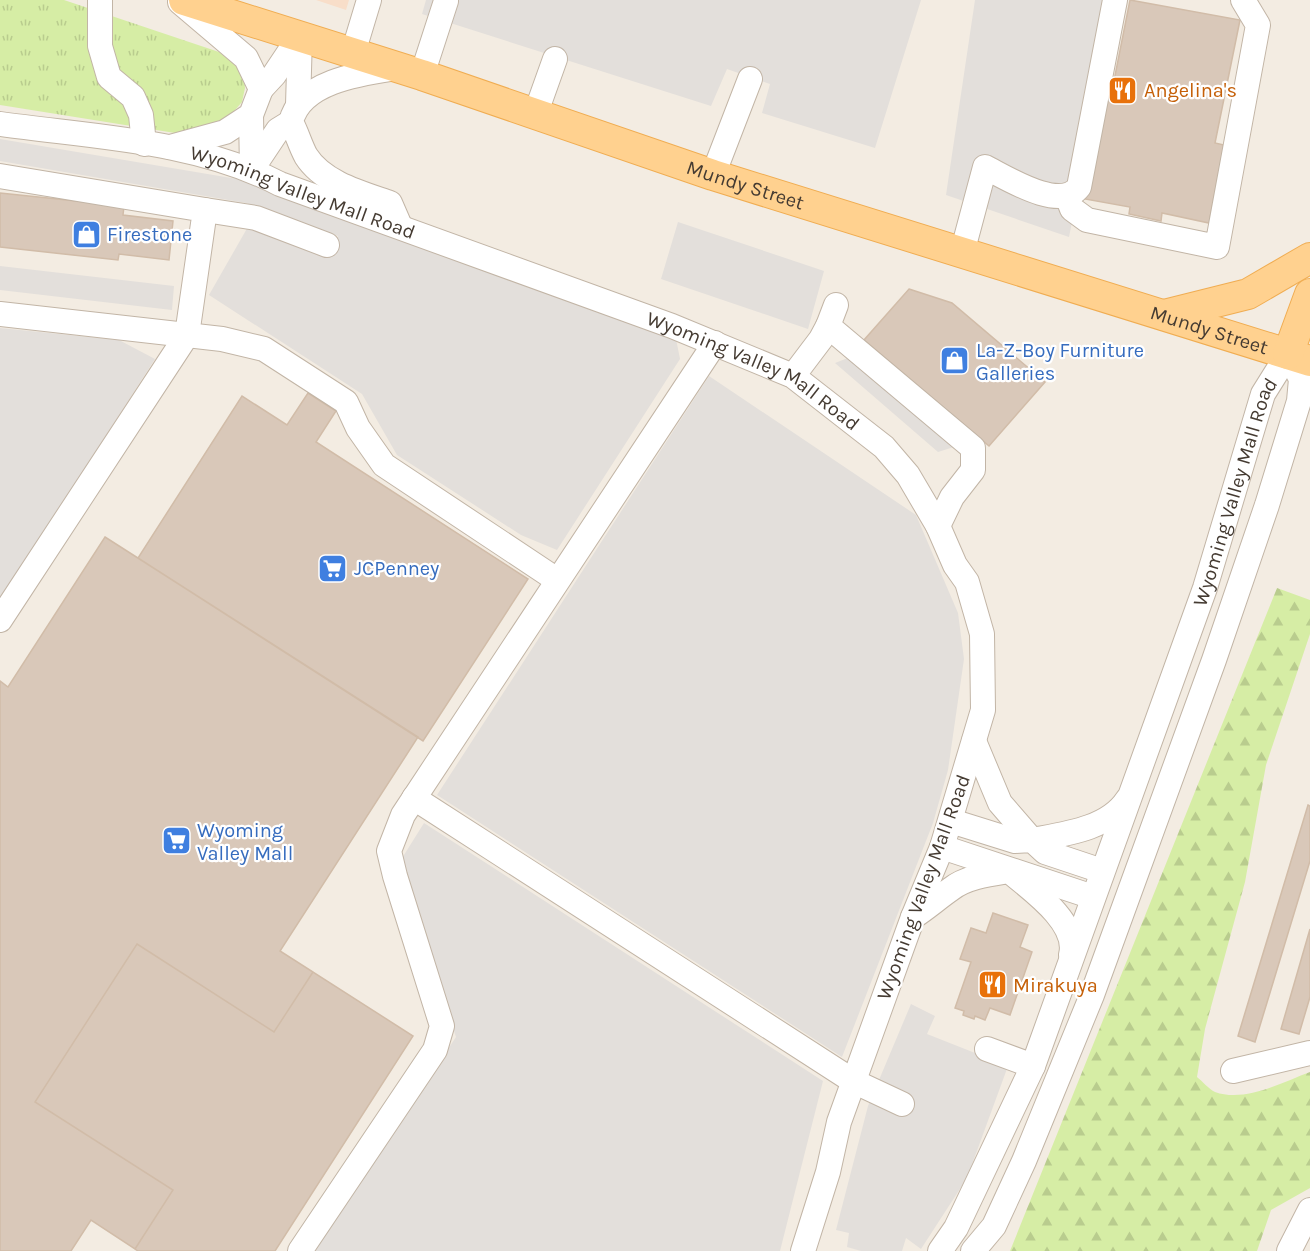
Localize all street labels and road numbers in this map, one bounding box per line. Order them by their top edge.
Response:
street label: Wyoming Valley Mall Road [188,141,418,244]
street label: Mundy Street [683,156,807,215]
street label: Mundy Street [1147,301,1271,359]
street label: Wyoming Valley Mall Road [644,307,864,435]
street label: Wyoming Valley Mall Road [1188,374,1282,609]
street label: Wyoming Valley Mall Road [872,771,975,1003]

